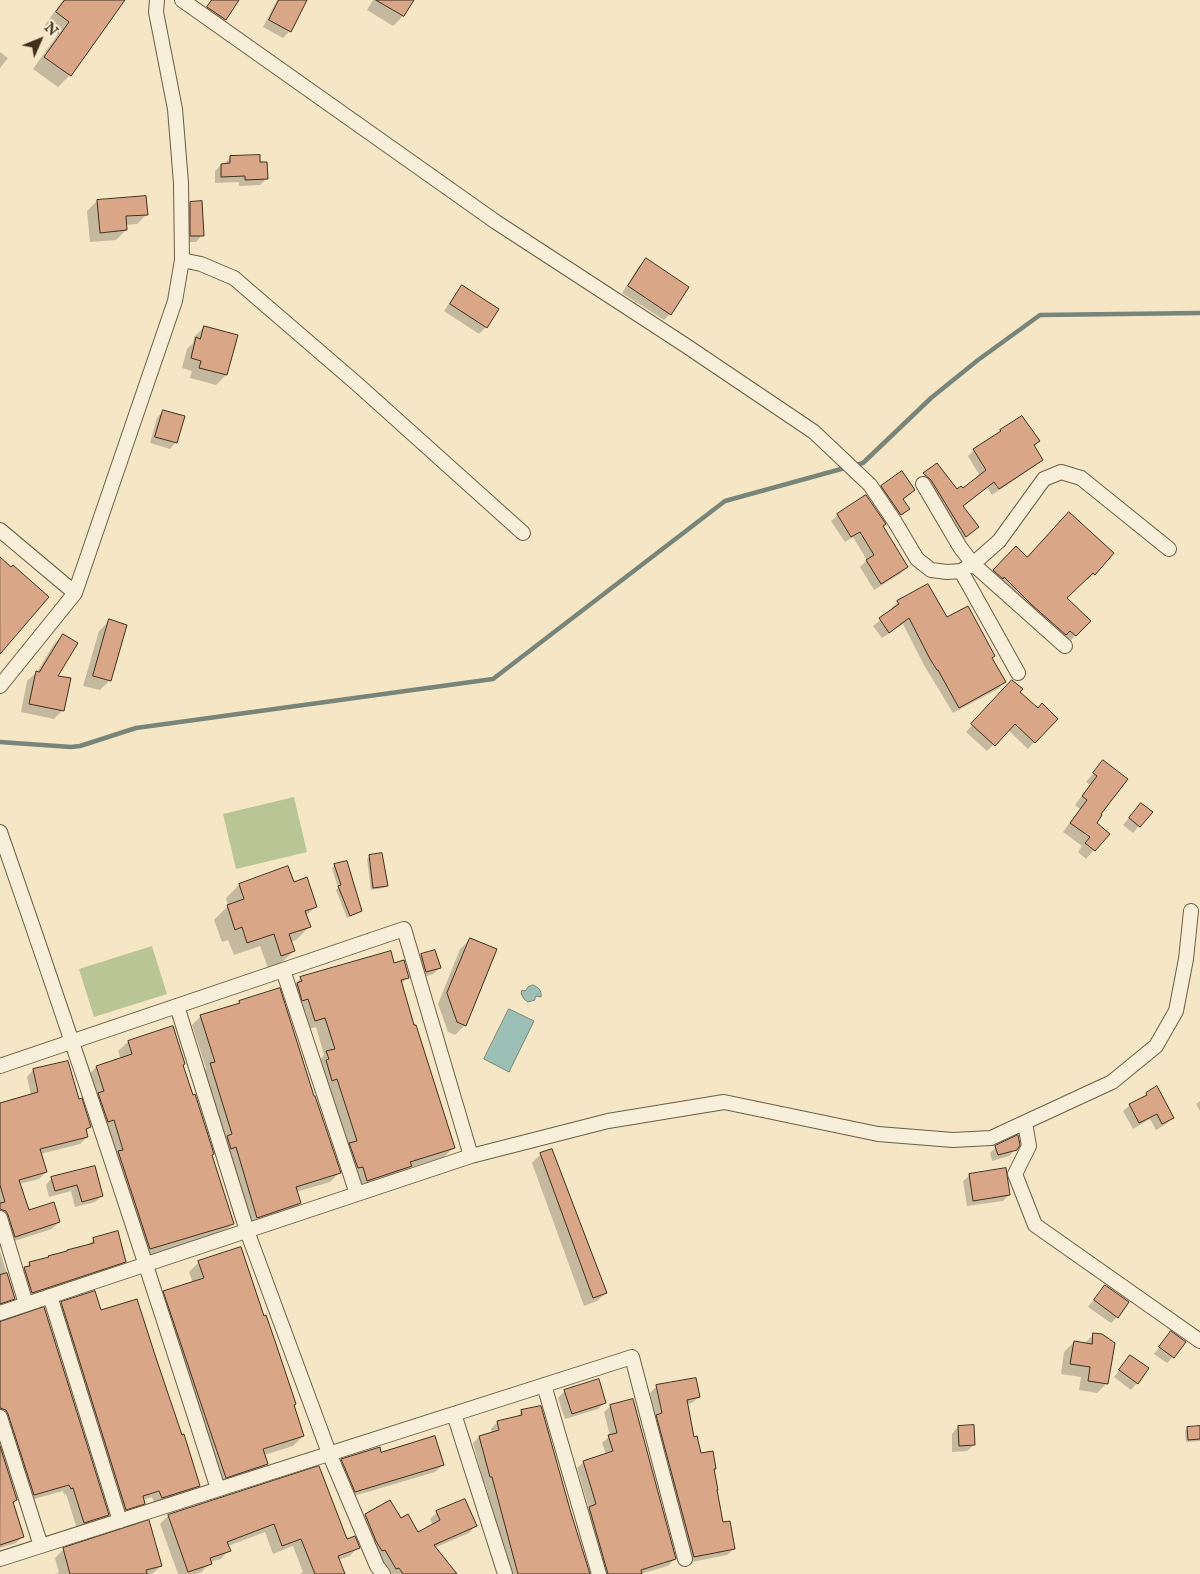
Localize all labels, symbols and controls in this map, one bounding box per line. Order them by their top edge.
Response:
north arrow [15,15,65,65]
text: N [40,19,61,40]

